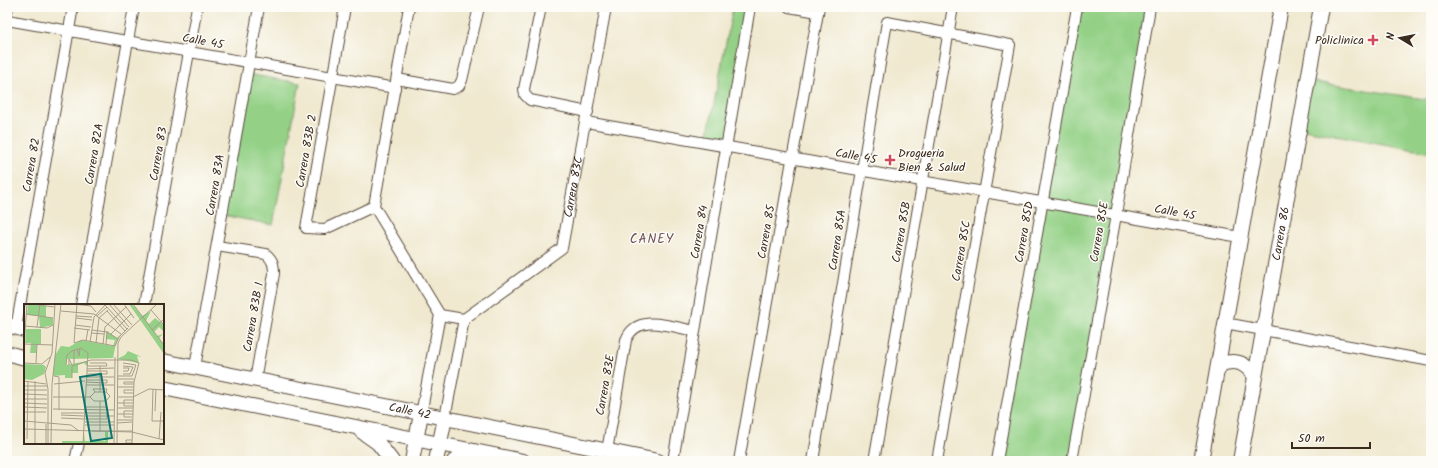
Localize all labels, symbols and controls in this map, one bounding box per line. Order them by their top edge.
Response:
north arrow [1380,18,1420,58]
street label: Calle 45 [181,28,227,55]
place label: Policlinica [1315,31,1364,50]
text: N [1382,31,1401,41]
marker: Policlinica [1367,34,1379,46]
street label: Carrera 83B 2 [291,113,322,189]
street label: Carrera 82A [80,122,109,186]
street label: Carrera 83 [144,125,173,183]
street label: Carrera 82 [17,136,46,194]
street label: Calle 45 [834,143,880,170]
place label: Drogueria Bien & Salud [898,144,966,177]
street label: Carrera 83A [201,153,230,217]
street label: Carrera 83C [559,155,589,219]
marker: Drogueria Bien & Salud [885,155,895,165]
street label: Carrera 85E [1085,199,1114,264]
street label: Calle 45 [1153,199,1199,226]
street label: Carrera 85B [887,200,916,264]
street label: Carrera 85D [1010,200,1039,264]
street label: Carrera 85 [752,202,781,260]
street label: Carrera 84 [685,203,714,261]
street label: Carrera 86 [1267,205,1295,262]
street label: Carrera 85A [823,208,852,272]
street label: Carrera 85C [947,219,976,283]
district label: CANEY [630,229,674,250]
street label: Carrera 83B 1 [238,280,269,354]
inset map [24,304,164,444]
street label: Carrera 83E [591,352,620,417]
street label: Calle 42 [387,398,433,425]
scale bar [1292,424,1370,450]
text: 50 m [1298,429,1325,448]

